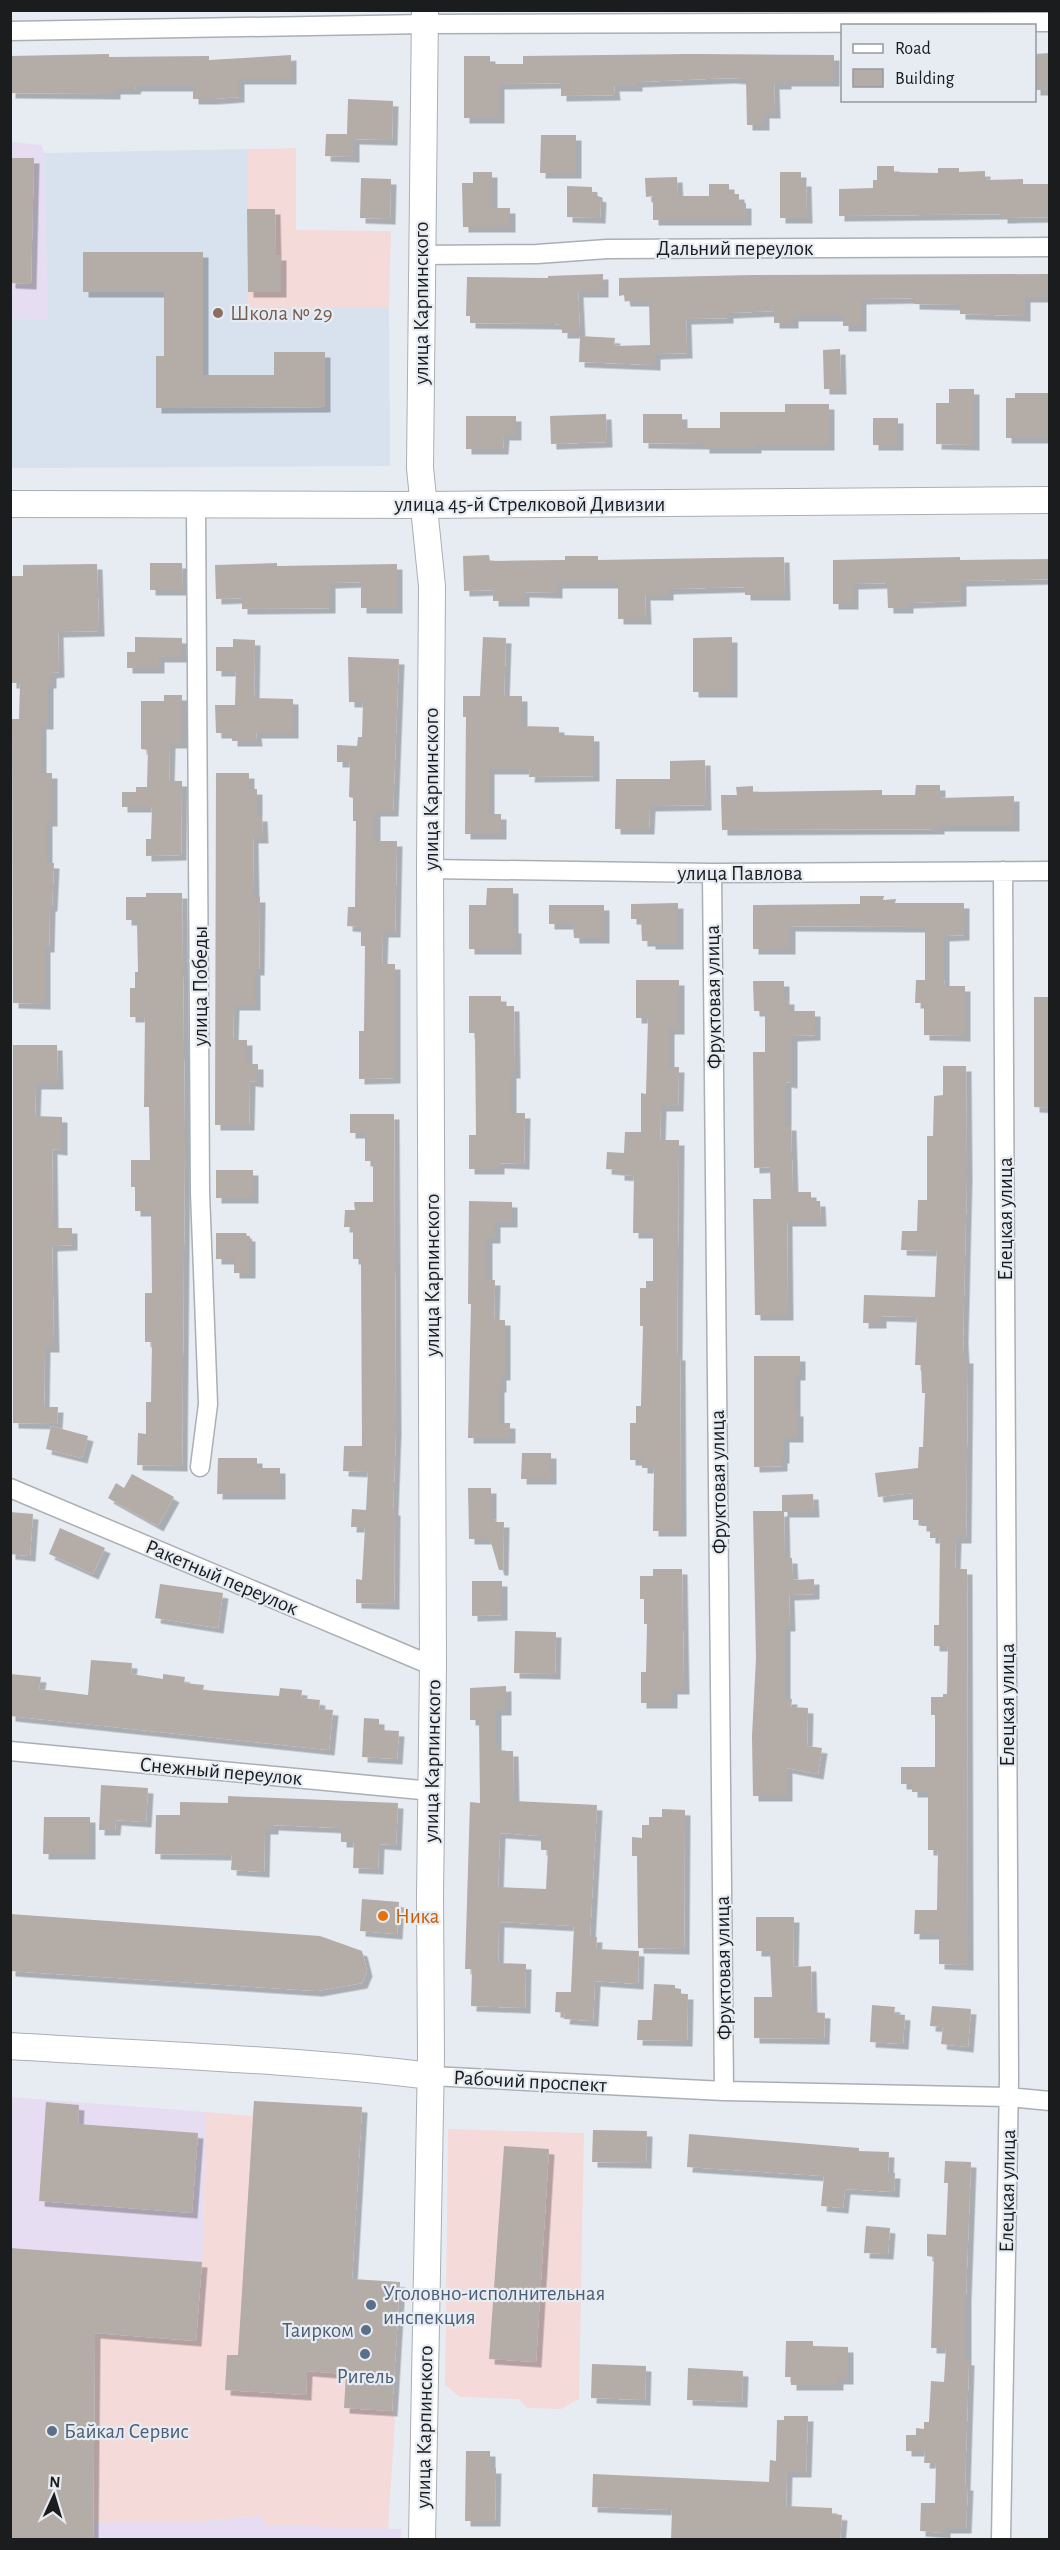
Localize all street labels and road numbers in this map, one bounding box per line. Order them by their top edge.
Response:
street label: улица Карпинского [411,222,432,385]
street label: Дальний переулок [657,238,814,259]
street label: улица 45-й Стрелковой Дивизии [394,494,665,515]
street label: улица Карпинского [421,708,442,871]
street label: улица Павлова [676,863,803,884]
street label: Фруктовая улица [702,924,725,1069]
street label: улица Победы [190,926,211,1047]
street label: Елецкая улица [995,1157,1016,1281]
street label: улица Карпинского [422,1194,443,1357]
street label: Фруктовая улица [707,1409,730,1554]
street label: Ракетный переулок [142,1536,302,1619]
street label: Елецкая улица [997,1643,1018,1767]
street label: улица Карпинского [421,1679,444,1844]
street label: Снежный переулок [139,1754,303,1789]
street label: Фруктовая улица [712,1895,735,2040]
street label: Рабочий проспект [453,2067,608,2096]
street label: Елецкая улица [996,2129,1019,2253]
street label: улица Карпинского [413,2345,436,2510]

